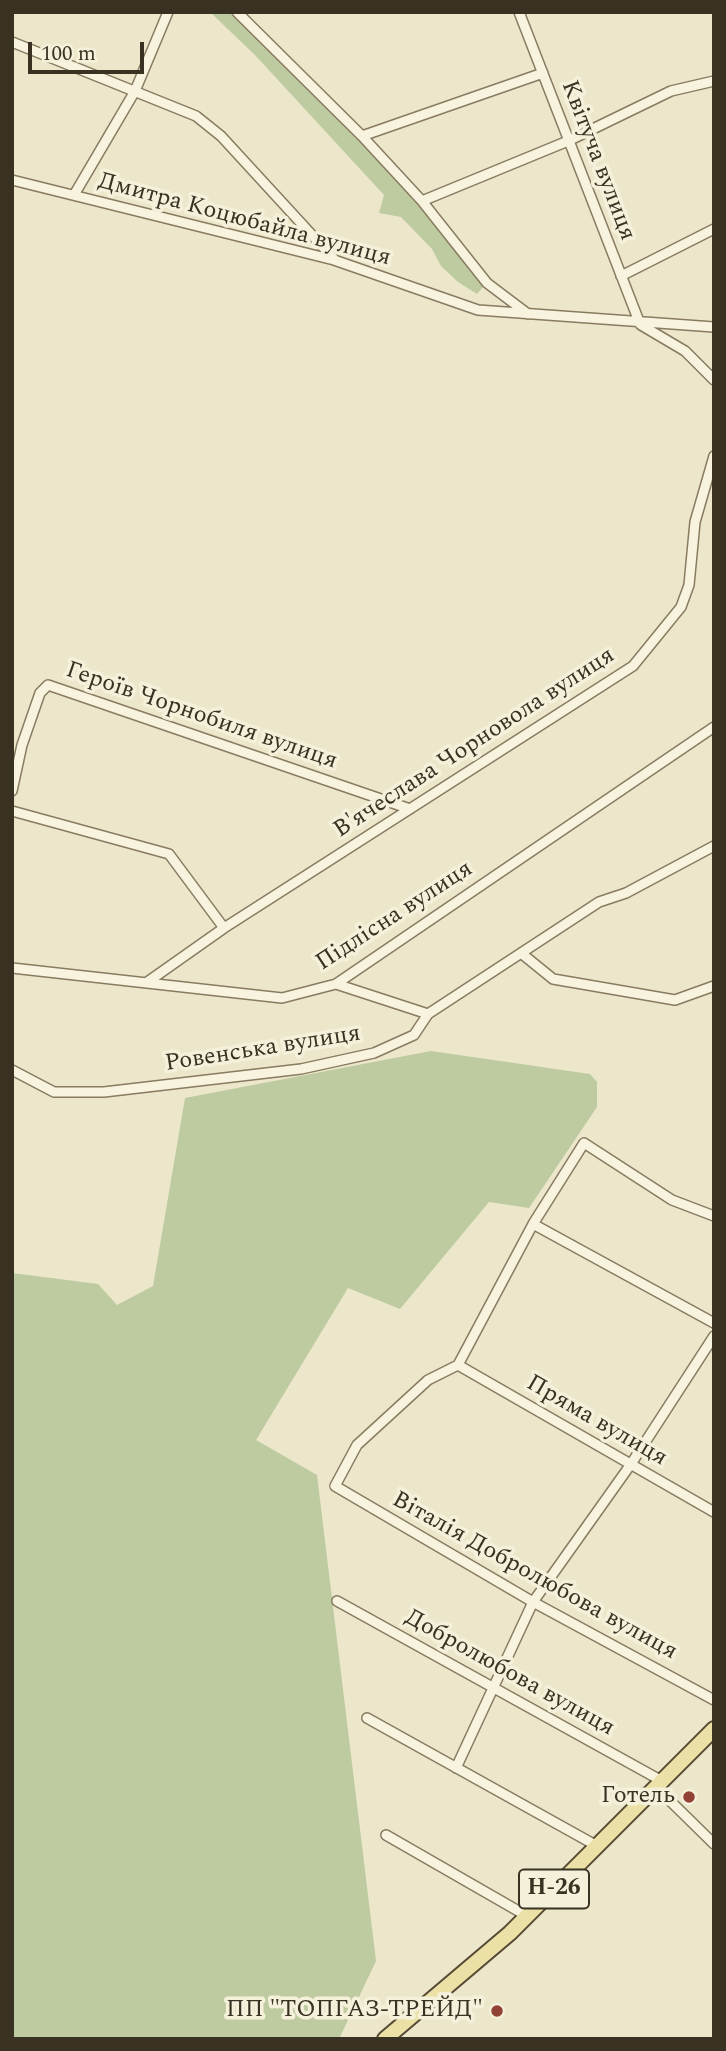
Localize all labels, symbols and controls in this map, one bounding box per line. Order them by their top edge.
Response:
scale bar [32,28,147,72]
text: 100 m [41,38,96,70]
street label: Квітуча вулиця [553,77,641,245]
street label: Дмитра Коцюбайла вулиця [95,168,393,274]
street label: В'ячеслава Чорновола вулиця [329,642,621,846]
street label: Героїв Чорнобиля вулиця [61,657,341,777]
street label: Підлісна вулиця [311,856,479,978]
street label: Ровенська вулиця [163,1020,363,1080]
street label: Пряма вулиця [520,1370,672,1474]
street label: Віталія Добролюбова вулиця [386,1486,682,1668]
street label: Добролюбова вулиця [399,1604,619,1744]
place label: Готель [601,1783,675,1811]
marker: Готель [681,1789,697,1805]
road number: Н-26 [519,1870,589,1908]
place label: ПП "ТОПГАЗ-ТРЕЙД" [226,1997,483,2025]
marker: ПП "ТОПГАЗ-ТРЕЙД" [489,2003,505,2019]

